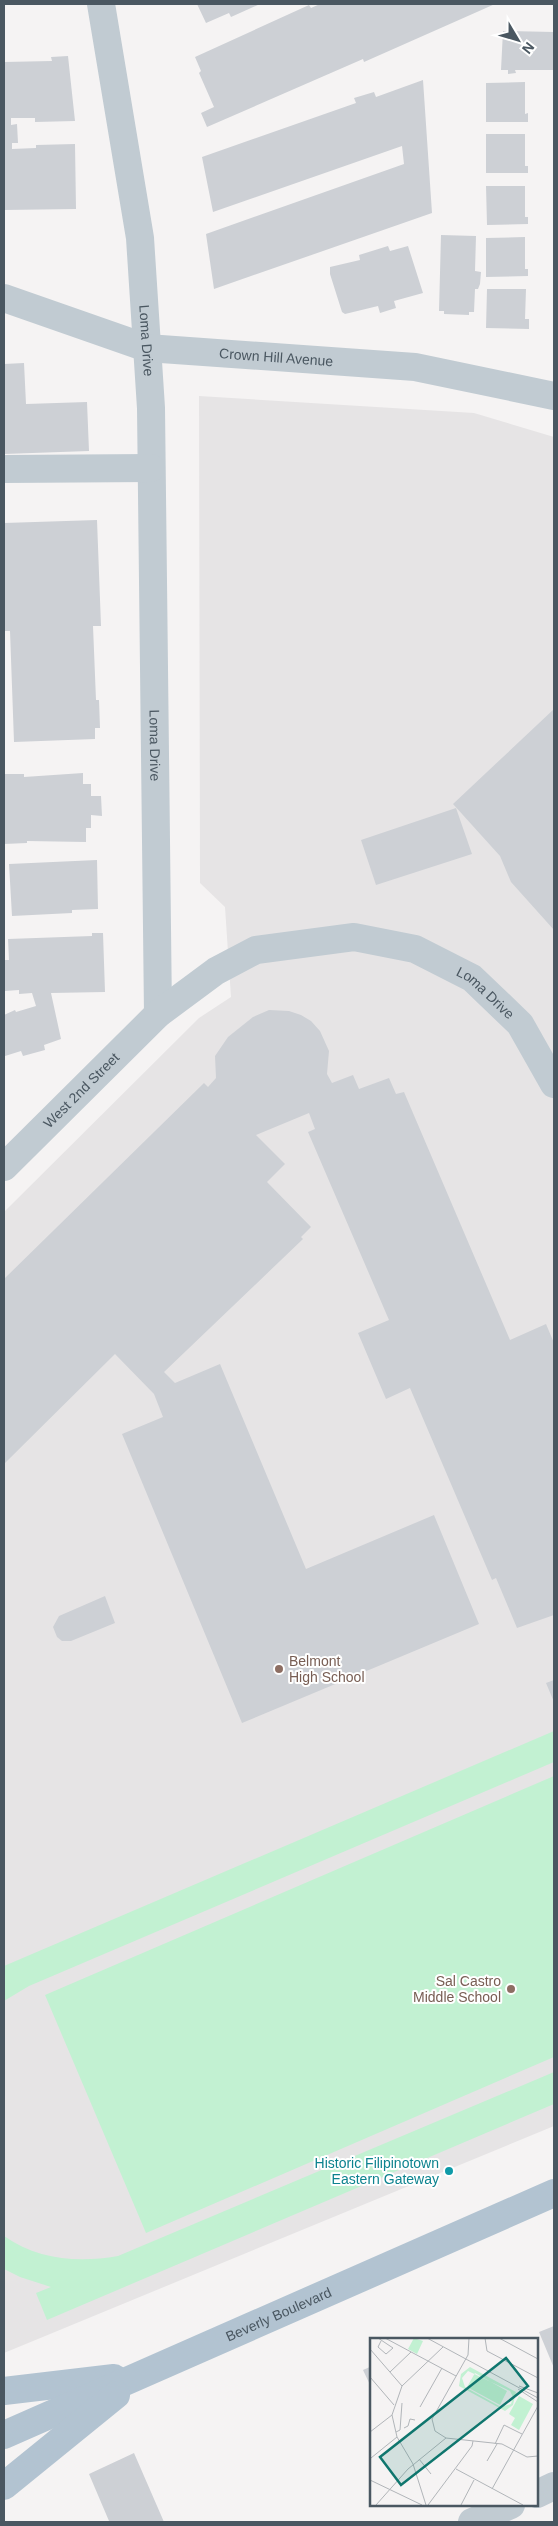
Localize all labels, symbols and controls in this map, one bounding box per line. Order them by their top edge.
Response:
north arrow [493,15,543,65]
text: N [519,39,538,57]
street label: Loma Drive [136,304,157,377]
street label: Crown Hill Avenue [219,345,334,369]
street label: Loma Drive [146,709,163,782]
street label: Loma Drive [454,963,518,1022]
street label: West 2nd Street [40,1049,123,1131]
place label: Belmont High School [289,1653,365,1685]
marker: Belmont High School [273,1663,285,1675]
place label: Sal Castro Middle School [413,1973,501,2005]
marker: Sal Castro Middle School [505,1983,517,1995]
place label: Historic Filipinotown Eastern Gateway [315,2155,439,2187]
marker: Historic Filipinotown Eastern Gateway [443,2165,455,2177]
street label: Beverly Boulevard [223,2284,334,2344]
inset map [370,2338,538,2506]

